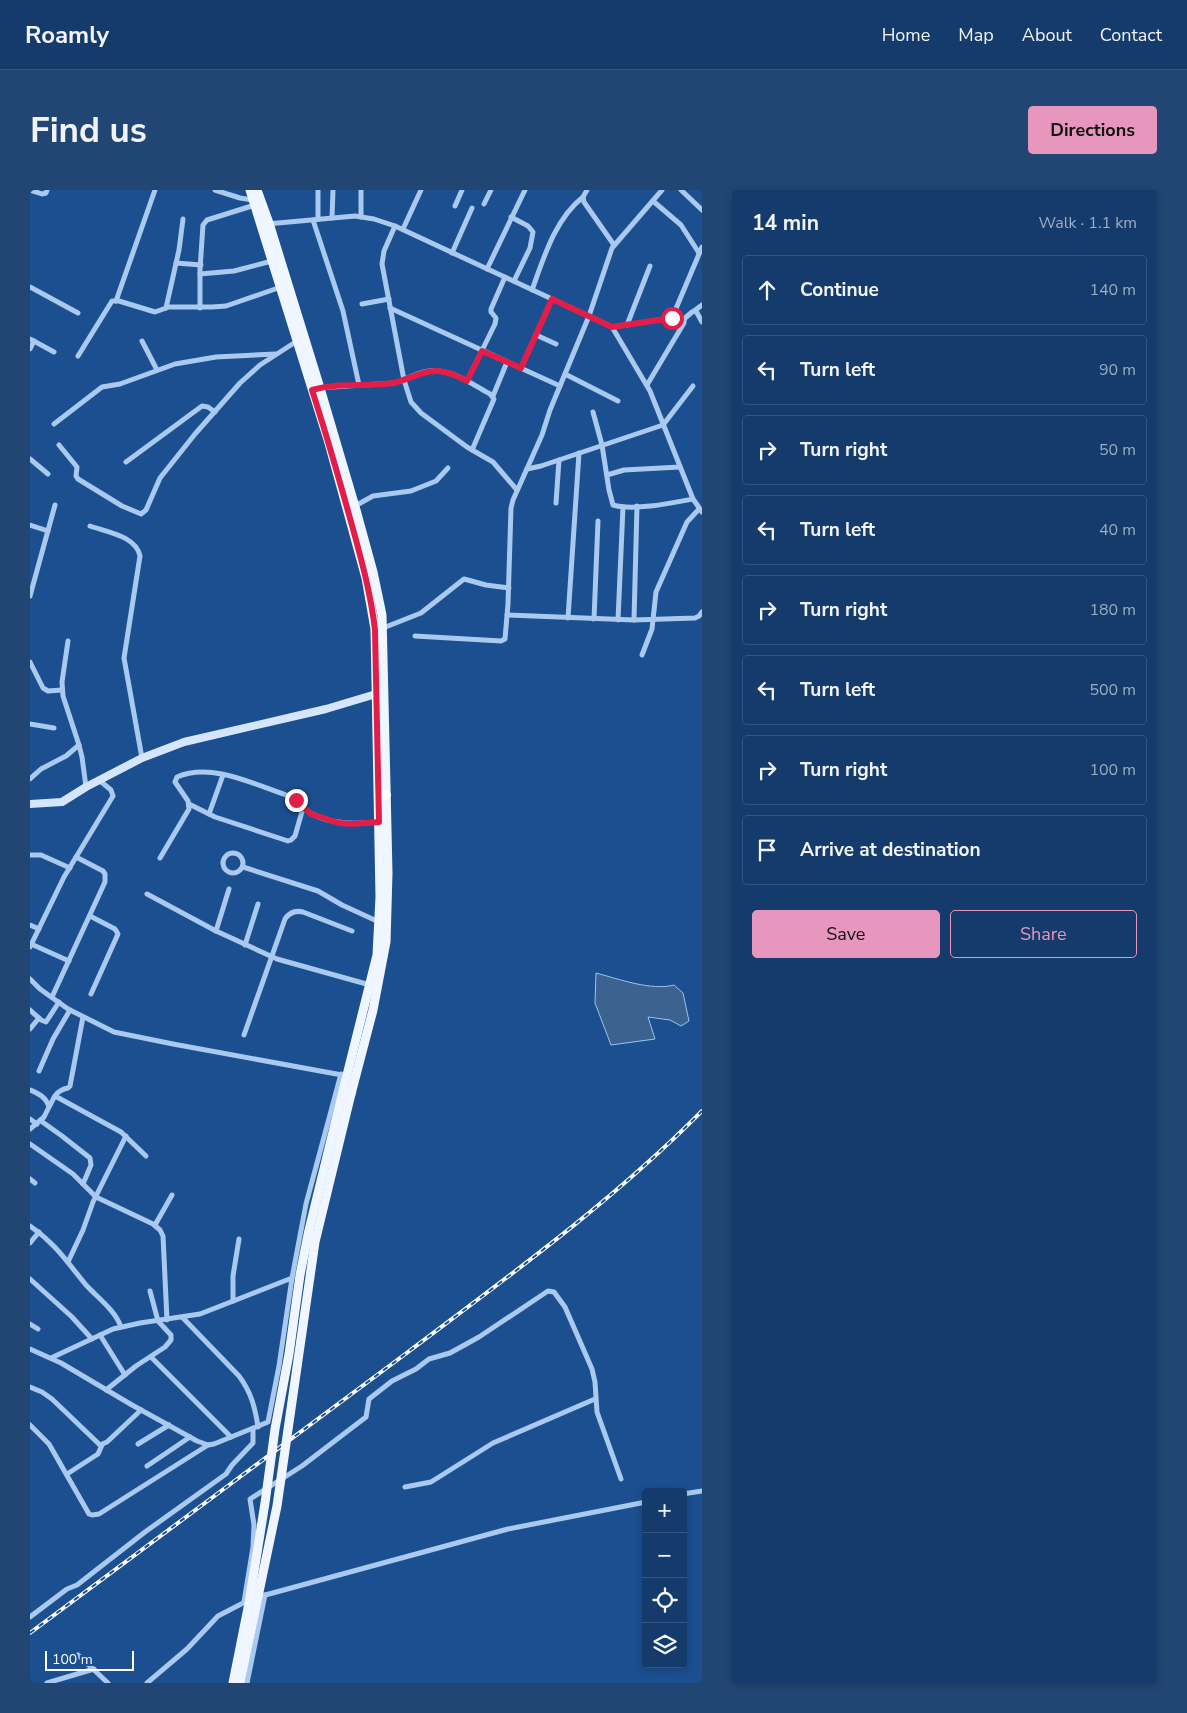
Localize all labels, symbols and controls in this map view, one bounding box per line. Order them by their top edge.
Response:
text: Roamly [25,19,109,51]
text: Home [882,23,930,47]
text: Map [958,23,994,47]
text: About [1022,23,1072,47]
text: Contact [1100,23,1162,47]
button: Directions [1028,106,1157,154]
text: Find us [30,107,147,154]
text: 14 min [752,209,819,237]
text: Walk · 1.1 km [1039,212,1137,234]
icon: ahead [753,276,781,304]
text: Continue [800,277,879,303]
text: 140 m [1089,279,1136,301]
route start [661,307,684,330]
icon: left [753,356,781,384]
text: Turn left [800,357,875,383]
text: 90 m [1099,359,1136,381]
icon: right [753,436,781,464]
text: Turn right [800,437,887,463]
text: 50 m [1099,439,1136,461]
icon: left [753,516,781,544]
text: Turn left [800,517,875,543]
text: 40 m [1099,519,1136,541]
icon: right [753,596,781,624]
text: Turn right [800,597,887,623]
text: 180 m [1089,599,1136,621]
icon: left [753,676,781,704]
text: Turn left [800,677,875,703]
text: 500 m [1089,679,1136,701]
icon: right [753,756,781,784]
text: Turn right [800,757,887,783]
text: 100 m [1089,759,1136,781]
route end [285,789,308,812]
icon: arrive [753,836,781,864]
text: Arrive at destination [800,837,981,863]
button: Save [752,910,940,958]
button: Share [950,910,1137,958]
map controls [642,1488,687,1668]
button: + [642,1488,687,1533]
button: − [642,1533,687,1578]
button: locate [642,1578,687,1623]
button: layers [642,1623,687,1668]
scale bar [45,1648,134,1671]
text: 100 m [52,1650,93,1669]

